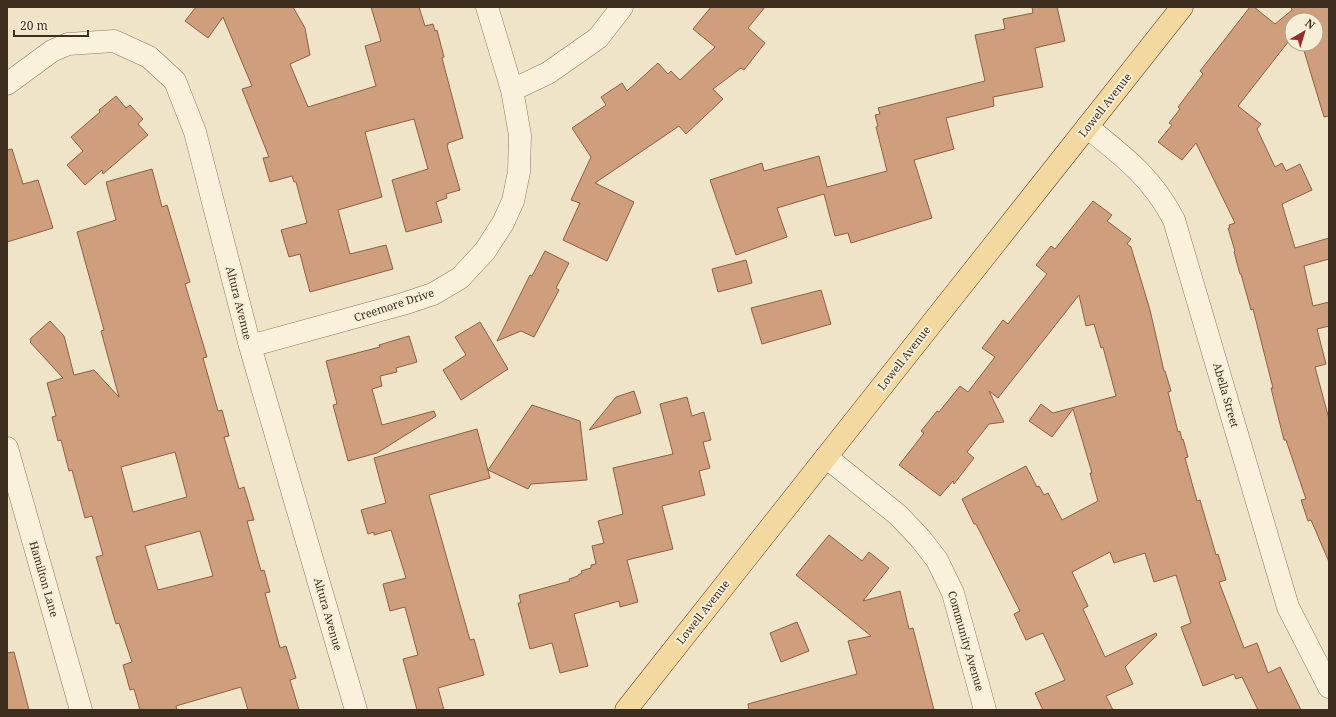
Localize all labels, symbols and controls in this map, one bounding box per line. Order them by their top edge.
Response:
scale bar [14,12,88,38]
north arrow [1284,12,1324,52]
text: N [1302,15,1319,33]
text: 20 m [20,17,48,34]
street label: Lowell Avenue [1075,69,1134,140]
street label: Altura Avenue [223,265,256,341]
street label: Creemore Drive [352,284,436,325]
street label: Lowell Avenue [874,322,933,393]
street label: Abella Street [1210,361,1243,429]
street label: Hamilton Lane [26,539,63,619]
street label: Altura Avenue [311,576,346,652]
street label: Lowell Avenue [673,576,732,647]
street label: Community Avenue [945,589,988,693]

